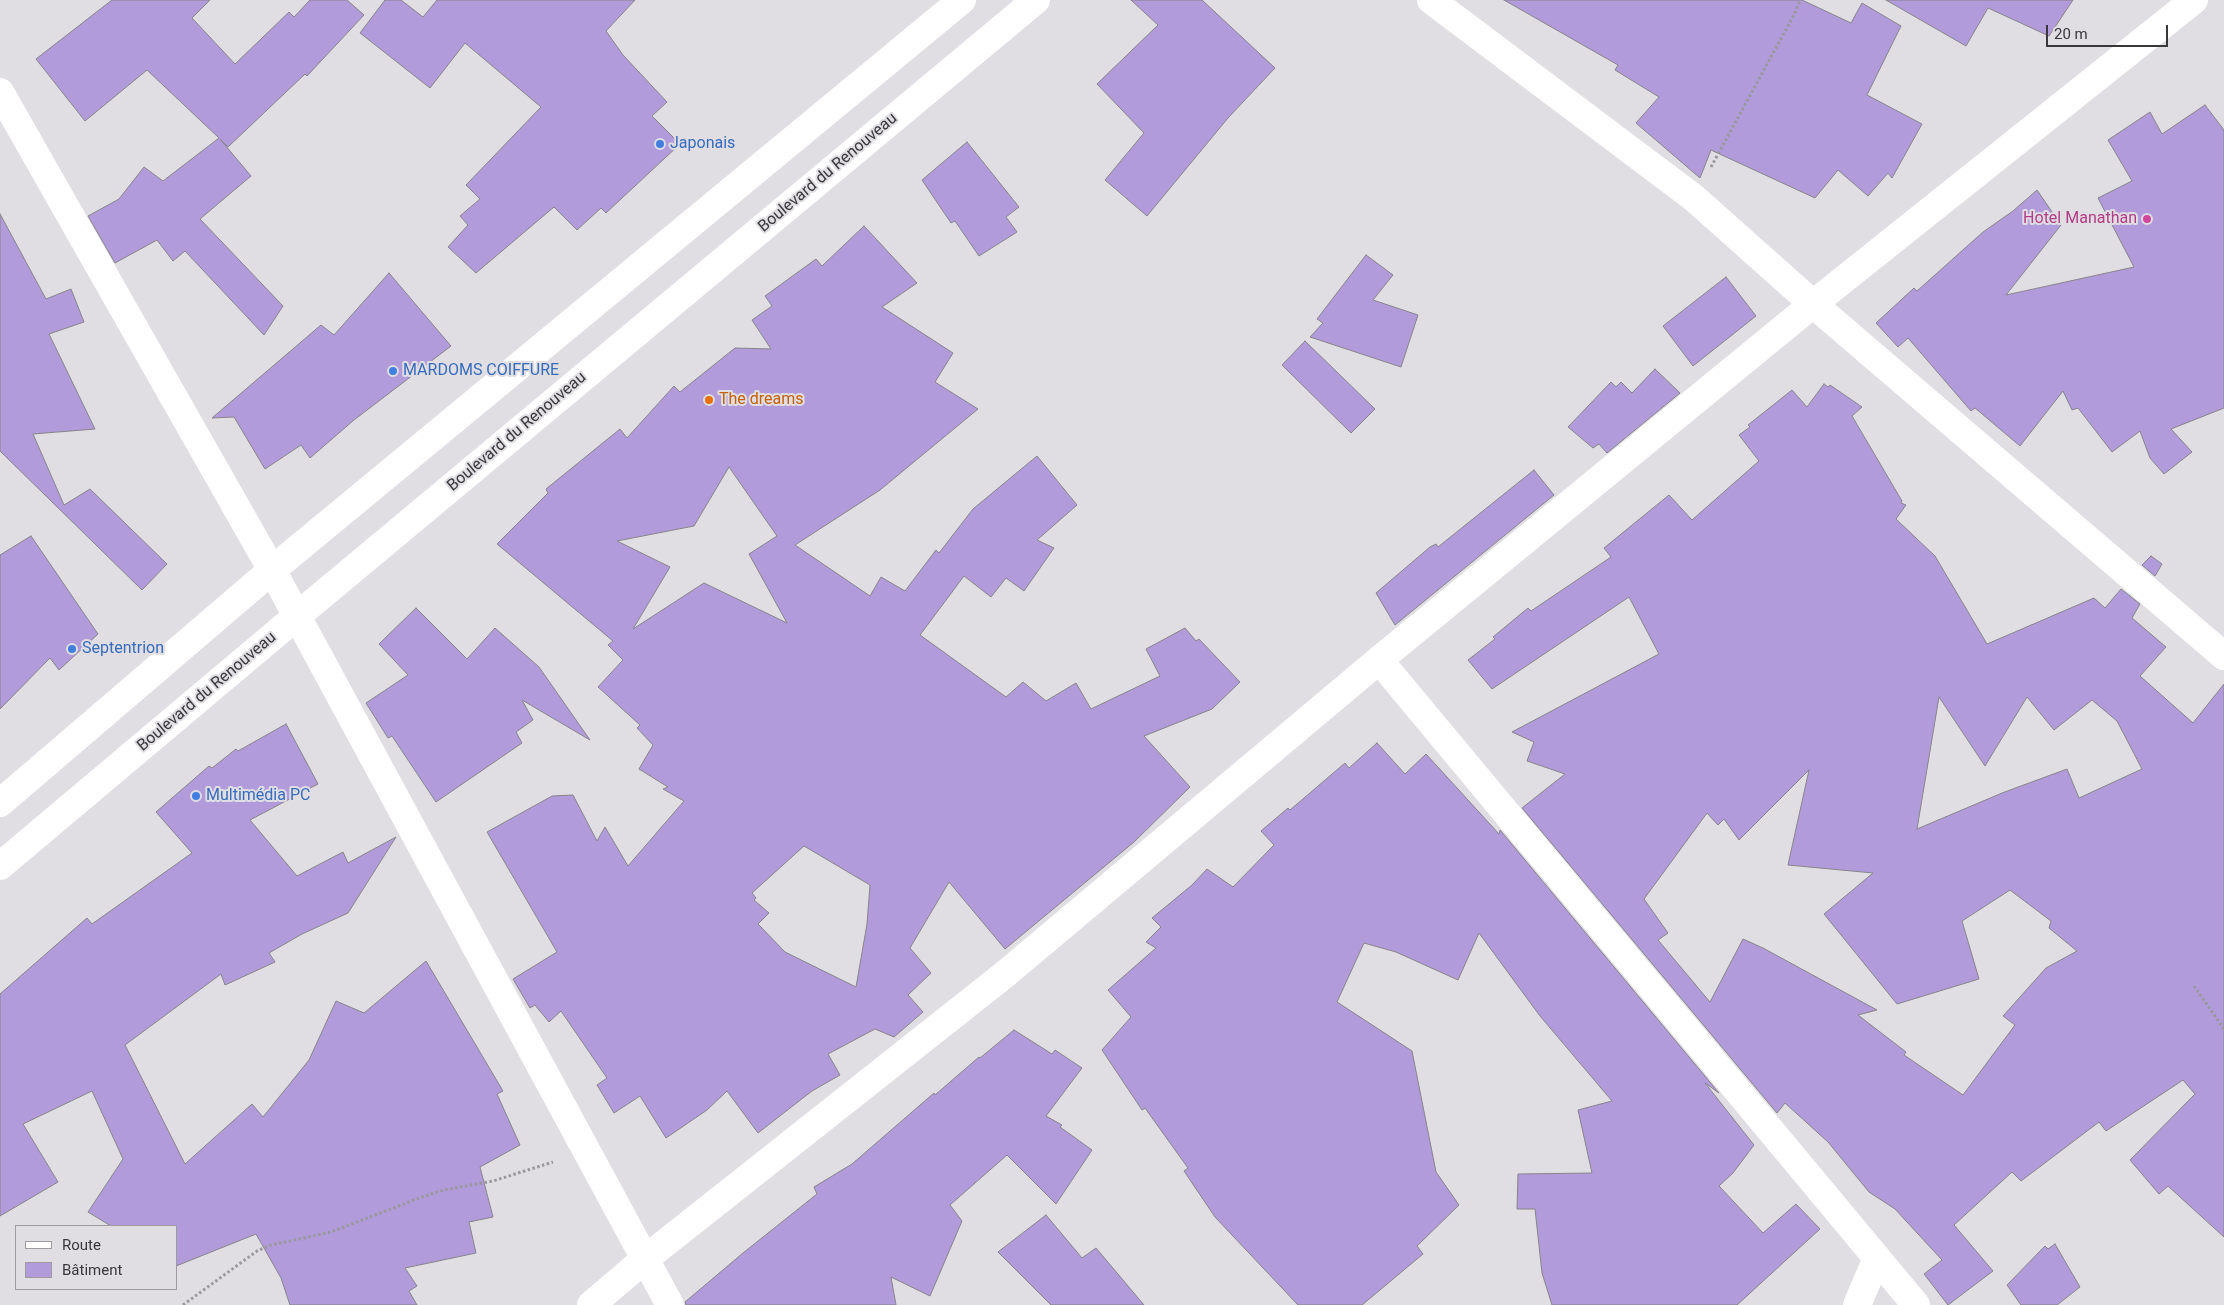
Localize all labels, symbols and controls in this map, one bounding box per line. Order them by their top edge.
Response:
scale bar [2049,15,2172,47]
text: 20 m [2054,25,2088,43]
street label: Boulevard du Renouveau [755,109,901,237]
place label: Japonais [670,134,735,154]
marker: Japonais [654,138,666,150]
place label: Hotel Manathan [2023,209,2137,229]
marker: Hotel Manathan [2141,213,2153,225]
place label: MARDOMS COIFFURE [403,361,559,381]
marker: MARDOMS COIFFURE [387,365,399,377]
street label: Boulevard du Renouveau [444,368,590,496]
place label: The dreams [719,390,804,410]
marker: The dreams [703,394,715,406]
street label: Boulevard du Renouveau [134,628,280,756]
place label: Septentrion [82,639,164,659]
marker: Septentrion [66,643,78,655]
place label: Multimédia PC [206,786,310,806]
marker: Multimédia PC [190,790,202,802]
legend [15,1225,178,1290]
text: Route [62,1236,101,1254]
text: Bâtiment [62,1261,122,1279]

